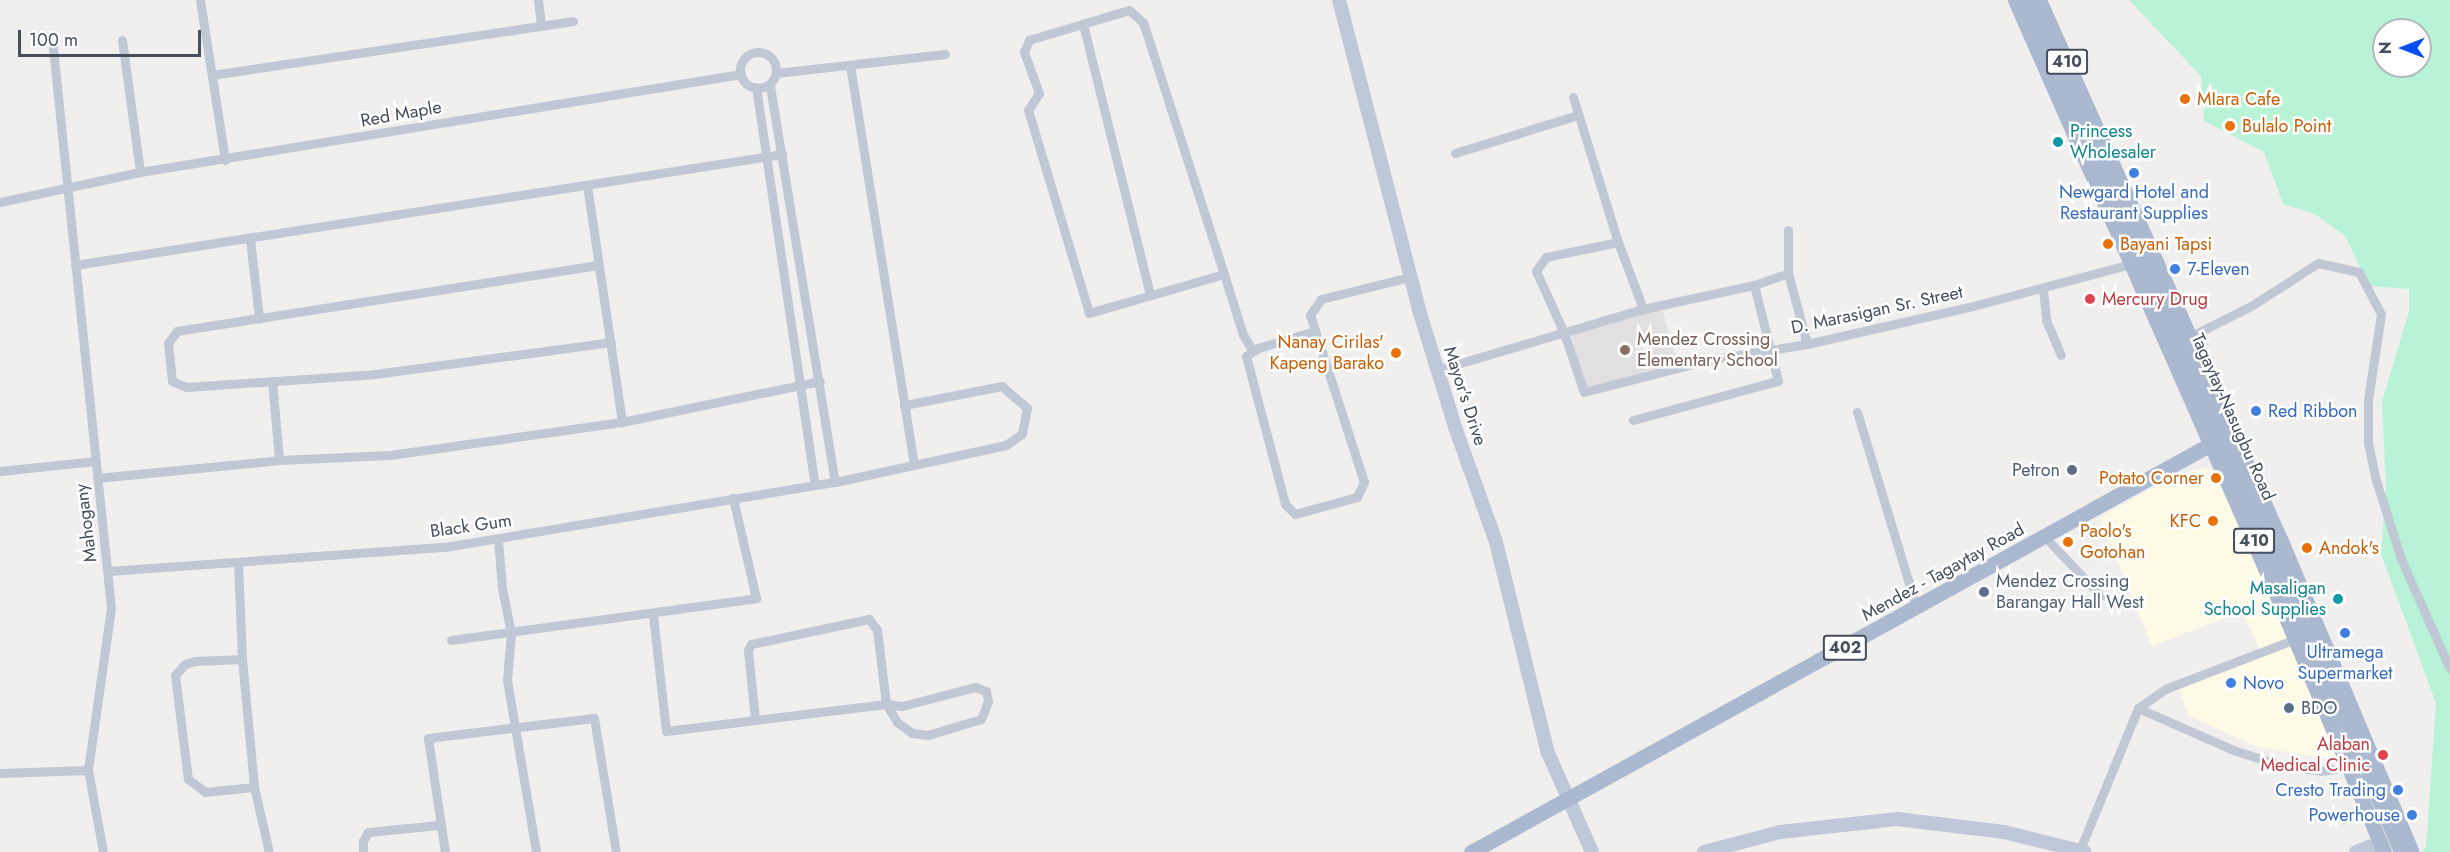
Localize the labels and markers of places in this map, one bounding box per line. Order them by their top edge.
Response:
place label: MIara Cafe [2197,88,2280,110]
marker: MIara Cafe [2178,92,2192,106]
place label: Bulalo Point [2242,115,2331,137]
marker: Bulalo Point [2223,119,2237,133]
place label: Princess Wholesaler [2070,121,2156,164]
marker: Princess Wholesaler [2051,135,2065,149]
marker: Newgard Hotel and Restaurant Supplies [2127,166,2141,180]
place label: Newgard Hotel and Restaurant Supplies [2059,182,2209,224]
place label: Bayani Tapsi [2120,233,2212,255]
marker: Bayani Tapsi [2101,237,2115,251]
place label: 7-Eleven [2187,258,2250,280]
marker: 7-Eleven [2168,262,2182,276]
place label: Mercury Drug [2102,288,2208,310]
marker: Mercury Drug [2083,292,2097,306]
place label: Mendez Crossing Elementary School [1637,329,1778,372]
place label: Nanay Cirilas' Kapeng Barako [1270,332,1384,374]
marker: Mendez Crossing Elementary School [1618,343,1632,357]
marker: Nanay Cirilas' Kapeng Barako [1389,346,1403,360]
place label: Red Ribbon [2268,400,2358,422]
marker: Red Ribbon [2249,404,2263,418]
place label: Petron [2012,459,2060,481]
marker: Petron [2065,463,2079,477]
place label: Potato Corner [2099,467,2204,489]
marker: Potato Corner [2209,471,2223,485]
place label: KFC [2170,510,2201,532]
marker: KFC [2206,514,2220,528]
place label: Paolo's Gotohan [2080,521,2145,564]
marker: Paolo's Gotohan [2061,535,2075,549]
place label: Andok's [2319,537,2379,559]
marker: Andok's [2300,541,2314,555]
place label: Mendez Crossing Barangay Hall West [1996,571,2144,614]
place label: Masaligan School Supplies [2204,578,2326,620]
marker: Mendez Crossing Barangay Hall West [1977,585,1991,599]
marker: Masaligan School Supplies [2331,592,2345,606]
marker: Ultramega Supermarket [2338,626,2352,640]
place label: Ultramega Supermarket [2297,642,2393,684]
place label: Novo [2243,672,2284,694]
marker: Novo [2224,676,2238,690]
place label: BDO [2301,697,2338,719]
marker: BDO [2282,701,2296,715]
place label: Alaban Medical Clinic [2261,734,2370,777]
marker: Alaban Medical Clinic [2374,746,2392,764]
place label: Cresto Trading [2275,779,2386,801]
marker: Cresto Trading [2391,783,2405,797]
place label: Powerhouse [2308,804,2400,826]
marker: Powerhouse [2405,808,2419,822]

